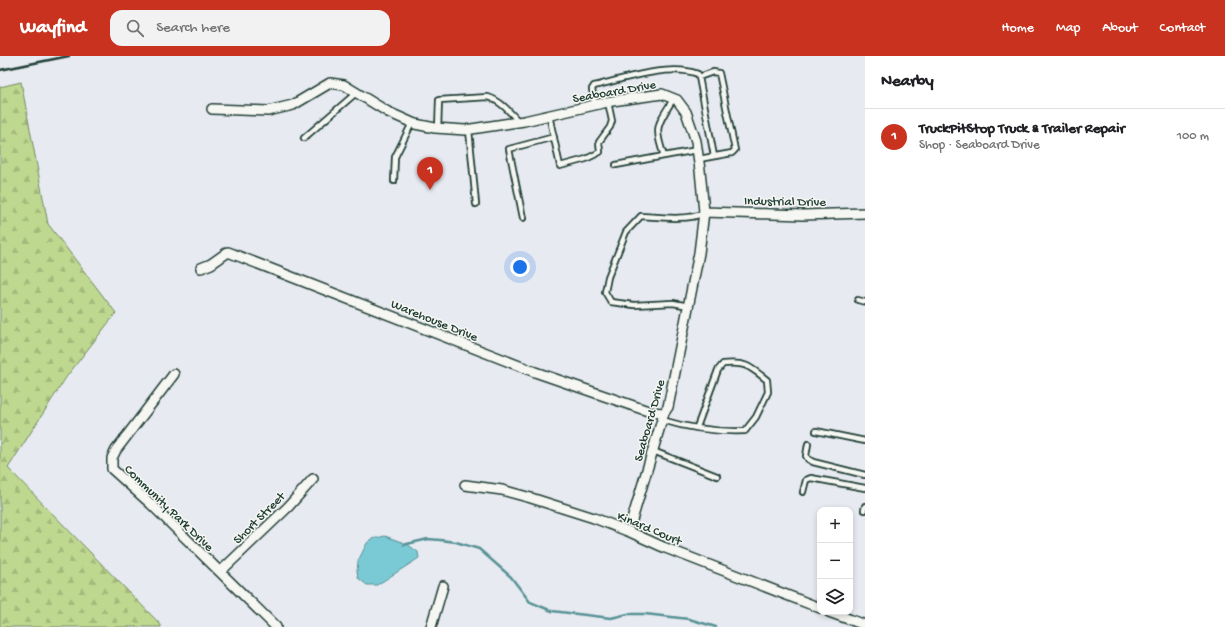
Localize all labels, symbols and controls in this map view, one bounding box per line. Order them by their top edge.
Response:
search box [110,10,390,46]
text: Wayfind [20,17,86,40]
icon: search [124,17,146,39]
text: Search here [156,19,230,37]
text: Home [1002,20,1034,37]
text: Map [1056,20,1080,37]
text: About [1102,20,1138,37]
text: Contact [1160,20,1205,37]
text: Nearby [881,72,934,92]
street label: Seaboard Drive [572,78,658,107]
text: TruckPitStop Truck & Trailer Repair [919,120,1125,138]
text: 1 [891,129,897,144]
text: 100 m [1177,129,1209,144]
text: Shop · Seaboard Drive [919,138,1040,153]
pin: 1 [417,157,443,190]
street label: Industrial Drive [744,194,826,211]
your location [510,257,530,277]
street label: Warehouse Drive [388,297,480,346]
street label: Seaboard Drive [632,378,669,463]
street label: Community Park Drive [120,462,216,555]
street label: Short Street [231,488,290,548]
map controls [817,507,853,615]
button: + [817,507,853,543]
street label: Kinard Court [615,509,685,550]
button: − [817,543,853,579]
button: layers [817,579,853,615]

